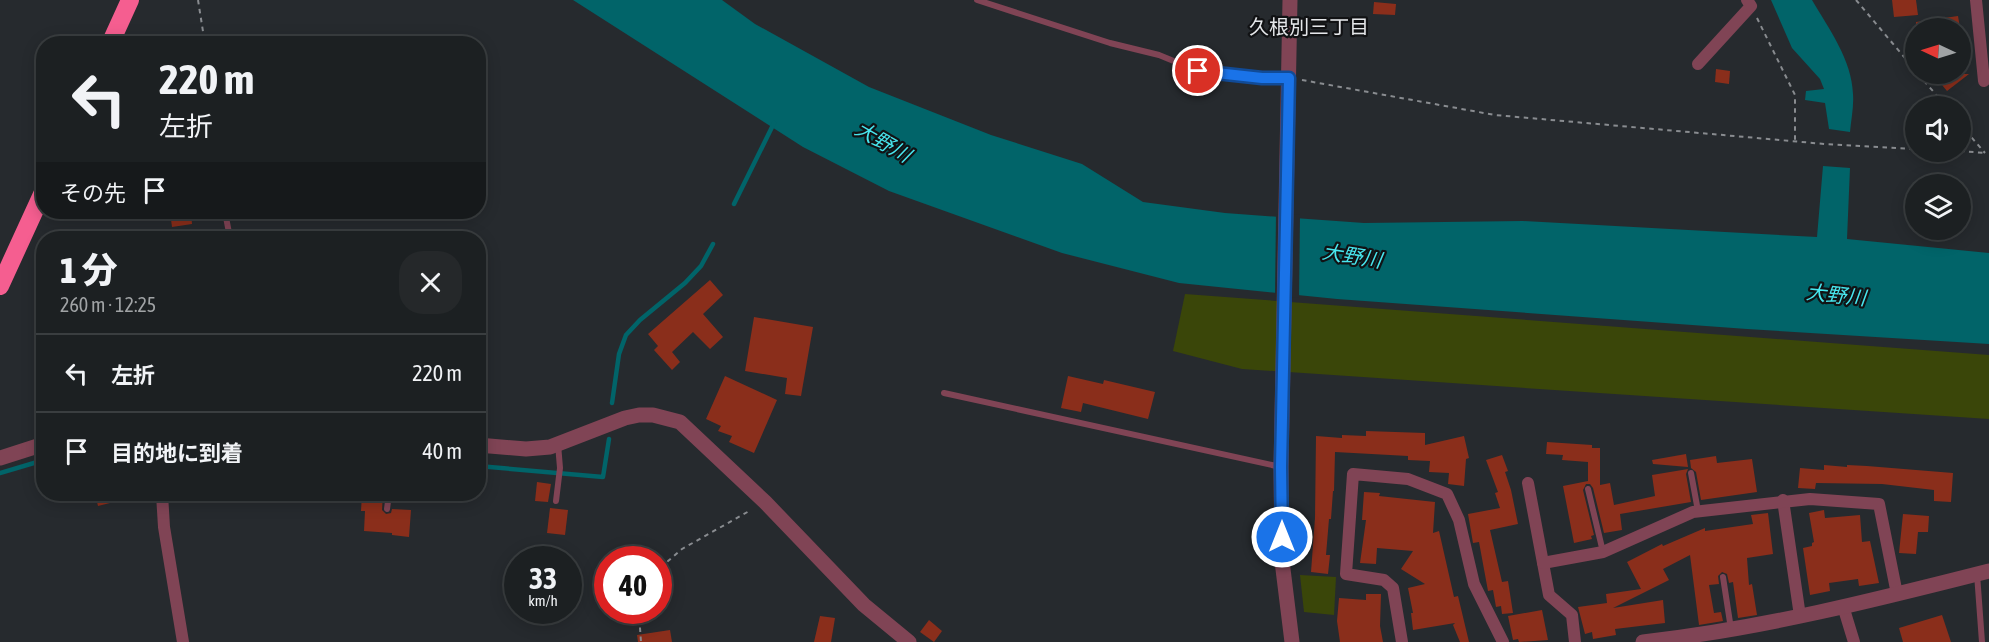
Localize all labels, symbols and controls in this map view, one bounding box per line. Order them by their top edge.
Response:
district label: 久根別三丁目 [1249,15,1369,38]
north arrow [1905,18,1971,84]
map controls [1905,18,1971,240]
pin [1172,45,1223,96]
icon: arrive [1181,54,1214,87]
text: 220 m [159,55,254,103]
icon: left [60,60,138,138]
button: sound [1905,96,1971,162]
text: 左折 [159,111,213,142]
water label: 大野川 [852,117,917,168]
icon: arrive [138,174,171,207]
button: layers [1905,174,1971,240]
text: その先 [60,180,126,206]
water label: 大野川 [1321,239,1385,272]
text: 1 分 [60,249,118,291]
button: close [399,251,462,314]
water label: 大野川 [1805,280,1869,309]
text: 260 m · 12:25 [60,293,156,316]
icon: left [60,357,93,390]
text: 220 m [412,360,462,386]
text: 左折 [111,362,155,388]
icon: arrive [60,435,93,468]
text: 40 m [422,438,462,464]
text: 目的地に到着 [111,440,243,466]
position arrow [1250,505,1314,569]
speed limit sign: 40 [594,546,672,624]
text: 33 [529,561,557,595]
text: km/h [528,592,558,609]

